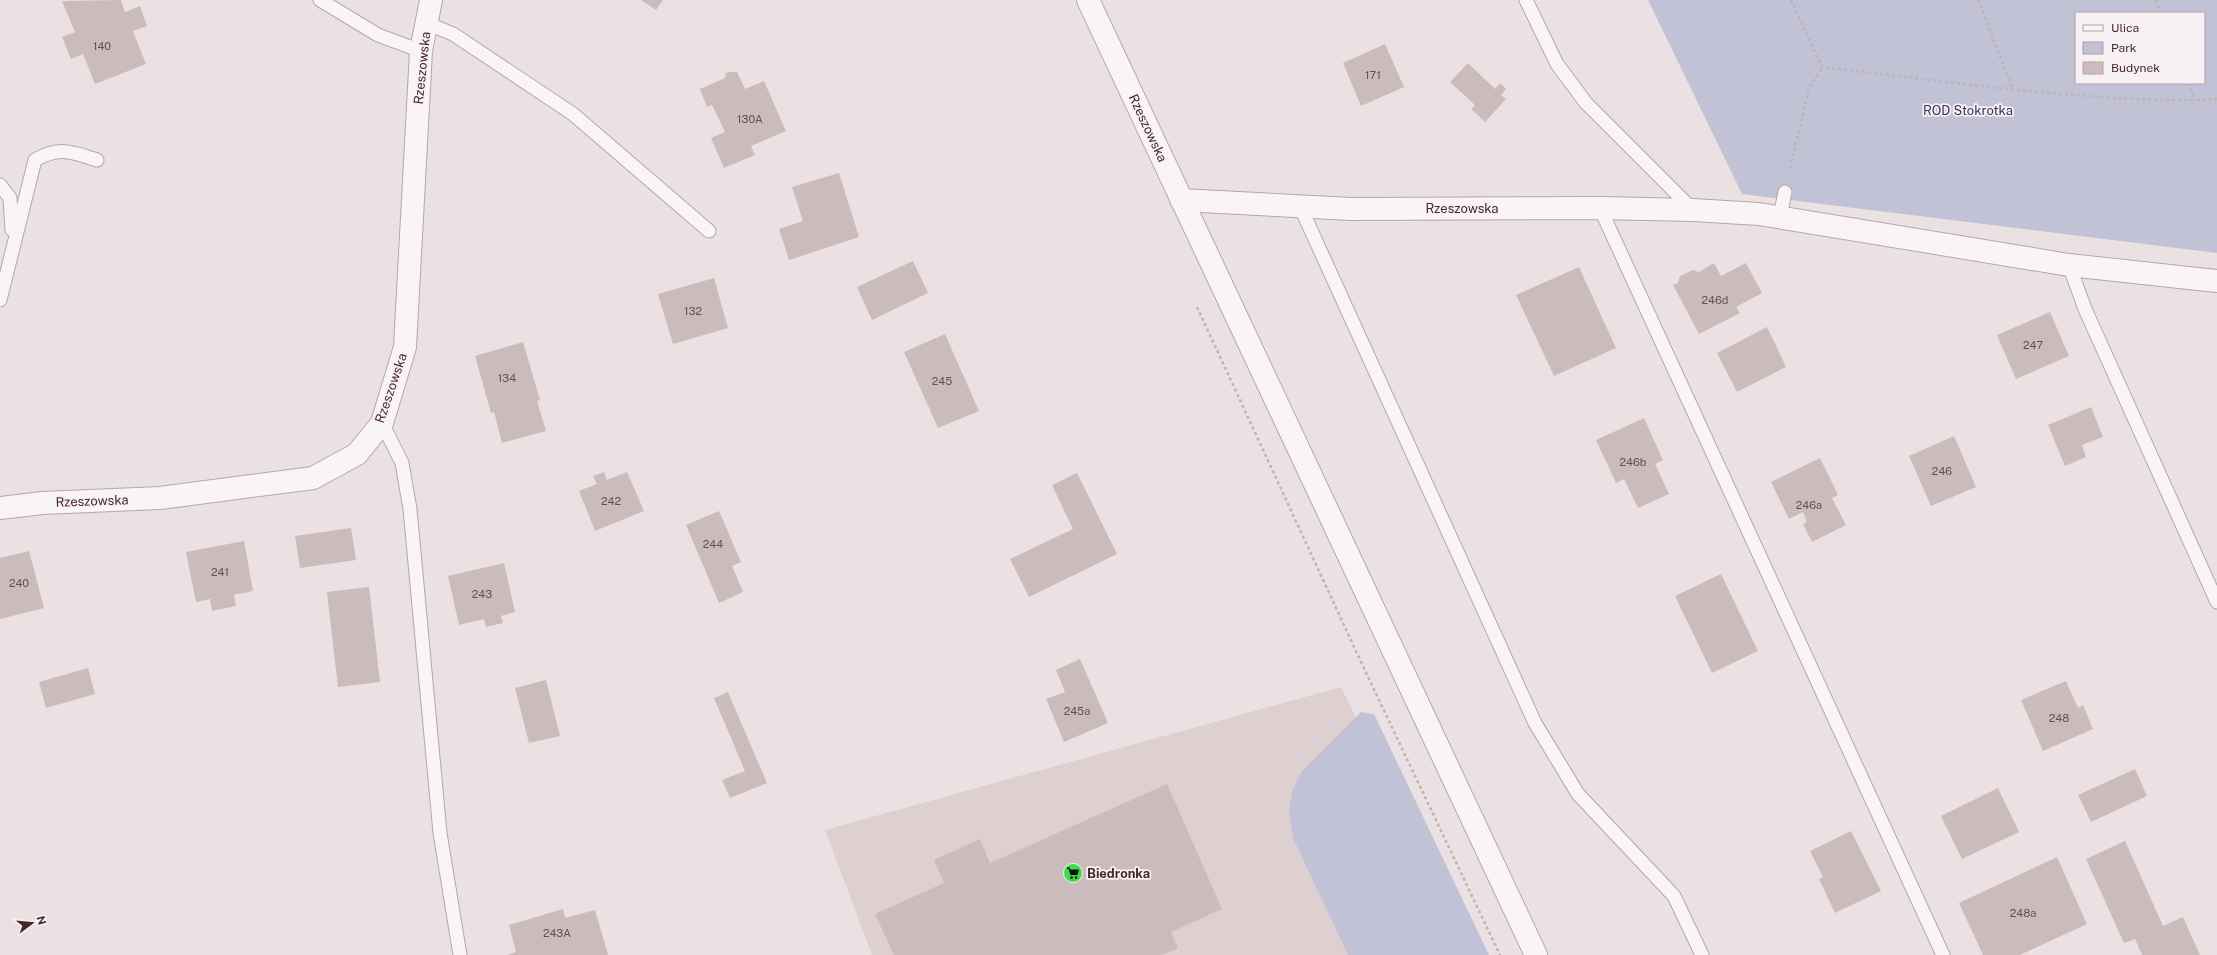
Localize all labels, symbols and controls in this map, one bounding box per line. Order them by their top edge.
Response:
legend [2075,12,2205,84]
text: Ulica [2111,21,2139,35]
street label: Rzeszowska [411,31,433,105]
house number: 140 [93,40,111,52]
text: Park [2111,41,2137,55]
text: Budynek [2111,61,2160,75]
house number: 171 [1365,69,1381,81]
street label: Rzeszowska [1126,92,1170,164]
park label: ROD Stokrotka [1923,103,2013,118]
house number: 130A [737,113,763,125]
street label: Rzeszowska [1425,201,1499,216]
house number: 246d [1702,294,1728,306]
house number: 132 [684,305,702,317]
house number: 247 [2023,339,2043,351]
street label: Rzeszowska [372,351,410,425]
house number: 134 [498,372,516,384]
house number: 245 [932,375,952,387]
house number: 246b [1620,456,1647,468]
house number: 246 [1932,465,1952,477]
street label: Rzeszowska [55,492,129,510]
house number: 242 [601,495,621,507]
house number: 246a [1796,499,1822,511]
house number: 244 [703,538,723,550]
house number: 241 [211,566,229,578]
house number: 240 [9,577,29,589]
house number: 243 [472,588,492,600]
house number: 245a [1064,705,1090,717]
house number: 248 [2049,712,2069,724]
supermarket icon: Biedronka [1062,862,1084,884]
place label: Biedronka [1087,866,1150,881]
north arrow [12,903,52,943]
house number: 248a [2010,907,2036,919]
text: N [35,914,49,926]
house number: 243A [543,927,571,939]

